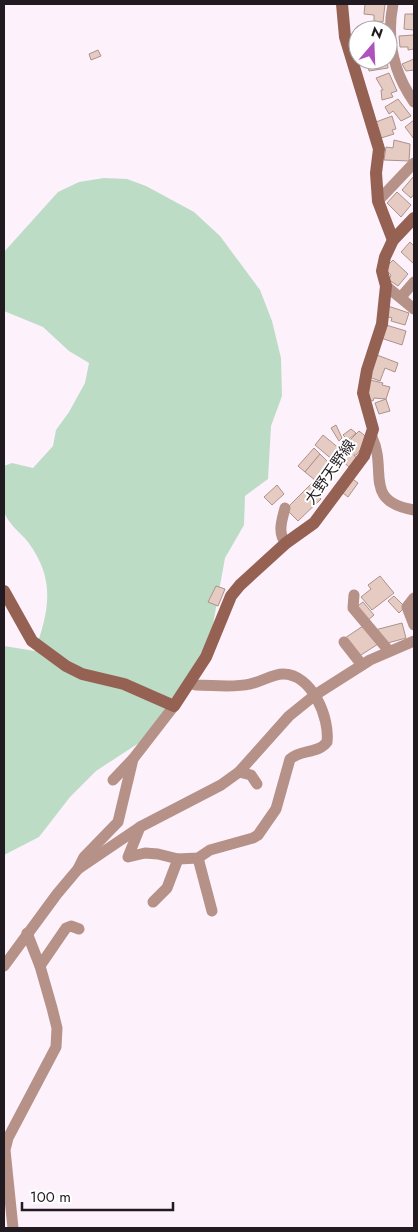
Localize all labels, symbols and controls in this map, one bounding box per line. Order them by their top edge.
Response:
north arrow [348,20,398,70]
text: N [369,21,386,44]
street label: 大野天野線 [299,435,361,509]
scale bar [22,1180,174,1212]
text: 100 m [30,1186,71,1208]

